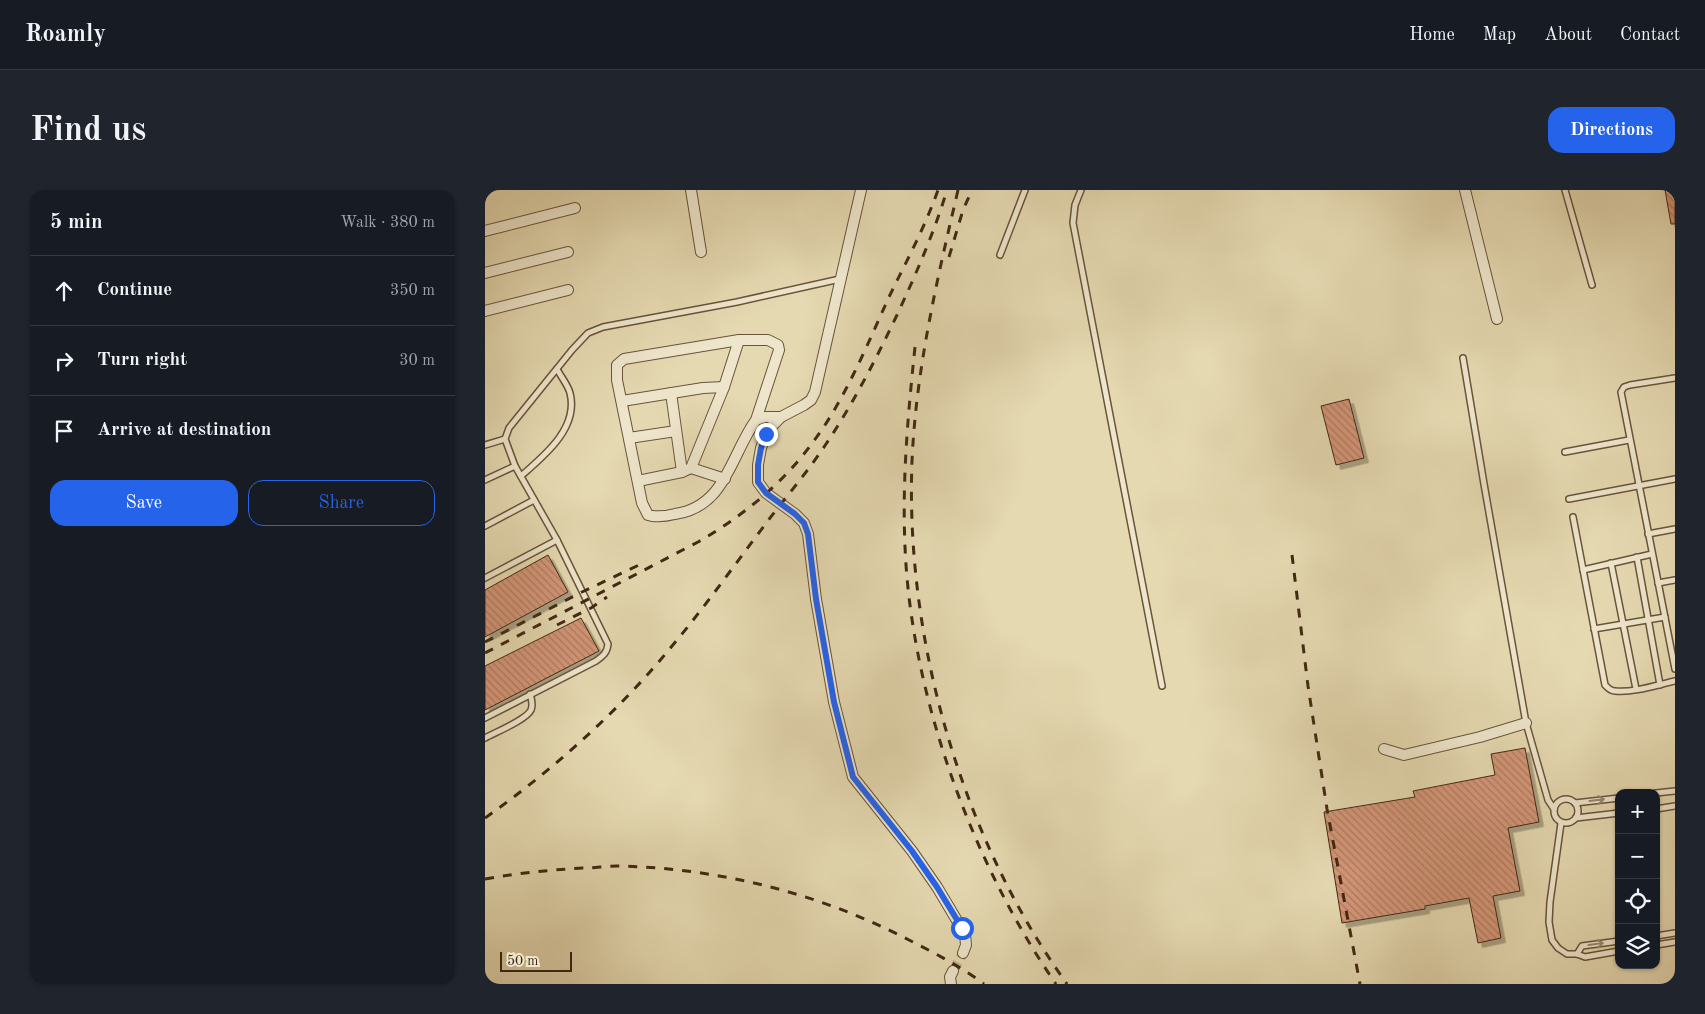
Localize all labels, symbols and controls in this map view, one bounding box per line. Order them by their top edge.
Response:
text: Roamly [25,23,106,47]
text: Home [1409,26,1455,44]
text: Map [1483,26,1516,44]
text: About [1544,26,1592,44]
text: Contact [1620,26,1680,44]
button: Directions [1548,107,1675,153]
text: Find us [30,113,146,148]
text: 5 min [50,212,103,233]
text: Walk · 380 m [340,215,435,231]
icon: ahead [50,277,78,305]
text: Continue [97,281,172,300]
text: 350 m [390,283,435,299]
icon: right [50,347,78,375]
text: Turn right [97,351,187,370]
text: 30 m [399,353,435,369]
icon: arrive [50,417,78,445]
text: Arrive at destination [97,421,271,440]
route end [755,423,778,446]
button: Save [50,480,238,526]
button: Share [248,480,435,526]
map controls [1615,789,1660,969]
button: + [1615,789,1660,834]
one-way arrow [1589,795,1605,805]
button: − [1615,834,1660,879]
button: locate [1615,879,1660,924]
route start [951,917,974,940]
button: layers [1615,924,1660,969]
one-way arrow [1587,939,1603,949]
scale bar [500,949,573,972]
text: 50 m [507,954,538,968]

